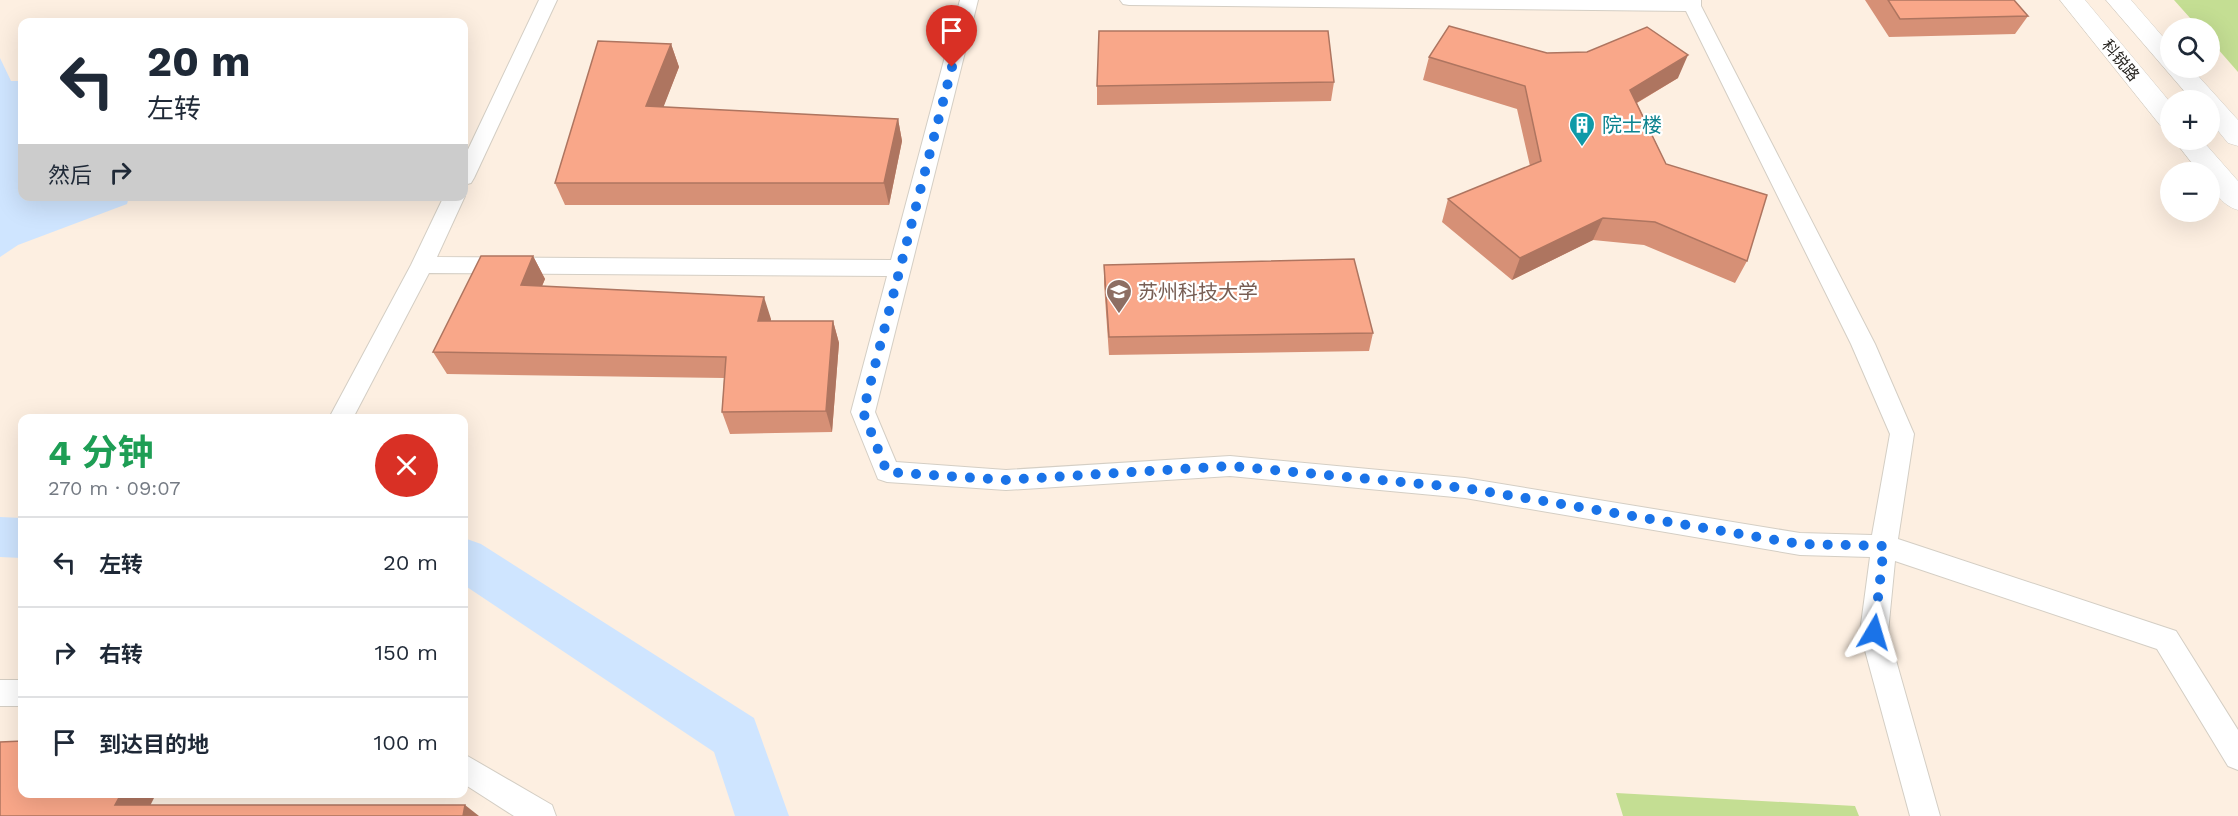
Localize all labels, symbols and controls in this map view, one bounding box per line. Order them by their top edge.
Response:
pin [926,5,977,67]
icon: arrive [935,14,968,47]
map controls [2160,18,2220,222]
button: search [2160,18,2220,78]
street label: 科锐路 [2098,36,2143,85]
text: 20 m [147,37,251,86]
icon: left [48,42,126,120]
button: + [2160,90,2220,150]
text: 左转 [147,93,201,125]
building icon: 院士楼 [1567,110,1597,148]
place label: 院士楼 [1602,113,1662,137]
icon: right [104,156,137,189]
button: − [2160,162,2220,222]
text: 然后 [48,163,92,188]
school or university icon: 苏州科技大学 [1104,277,1134,315]
place label: 苏州科技大学 [1138,280,1258,304]
text: 4 分钟 [48,432,154,474]
button: close [375,434,438,497]
text: 270 m · 09:07 [48,476,181,500]
icon: left [48,546,81,579]
text: 20 m [383,550,438,575]
text: 左转 [99,552,143,577]
position arrow [1842,600,1906,664]
icon: right [48,636,81,669]
text: 150 m [374,640,438,665]
text: 右转 [99,642,143,667]
icon: arrive [48,726,81,759]
text: 100 m [374,730,438,755]
text: 到达目的地 [99,732,209,757]

